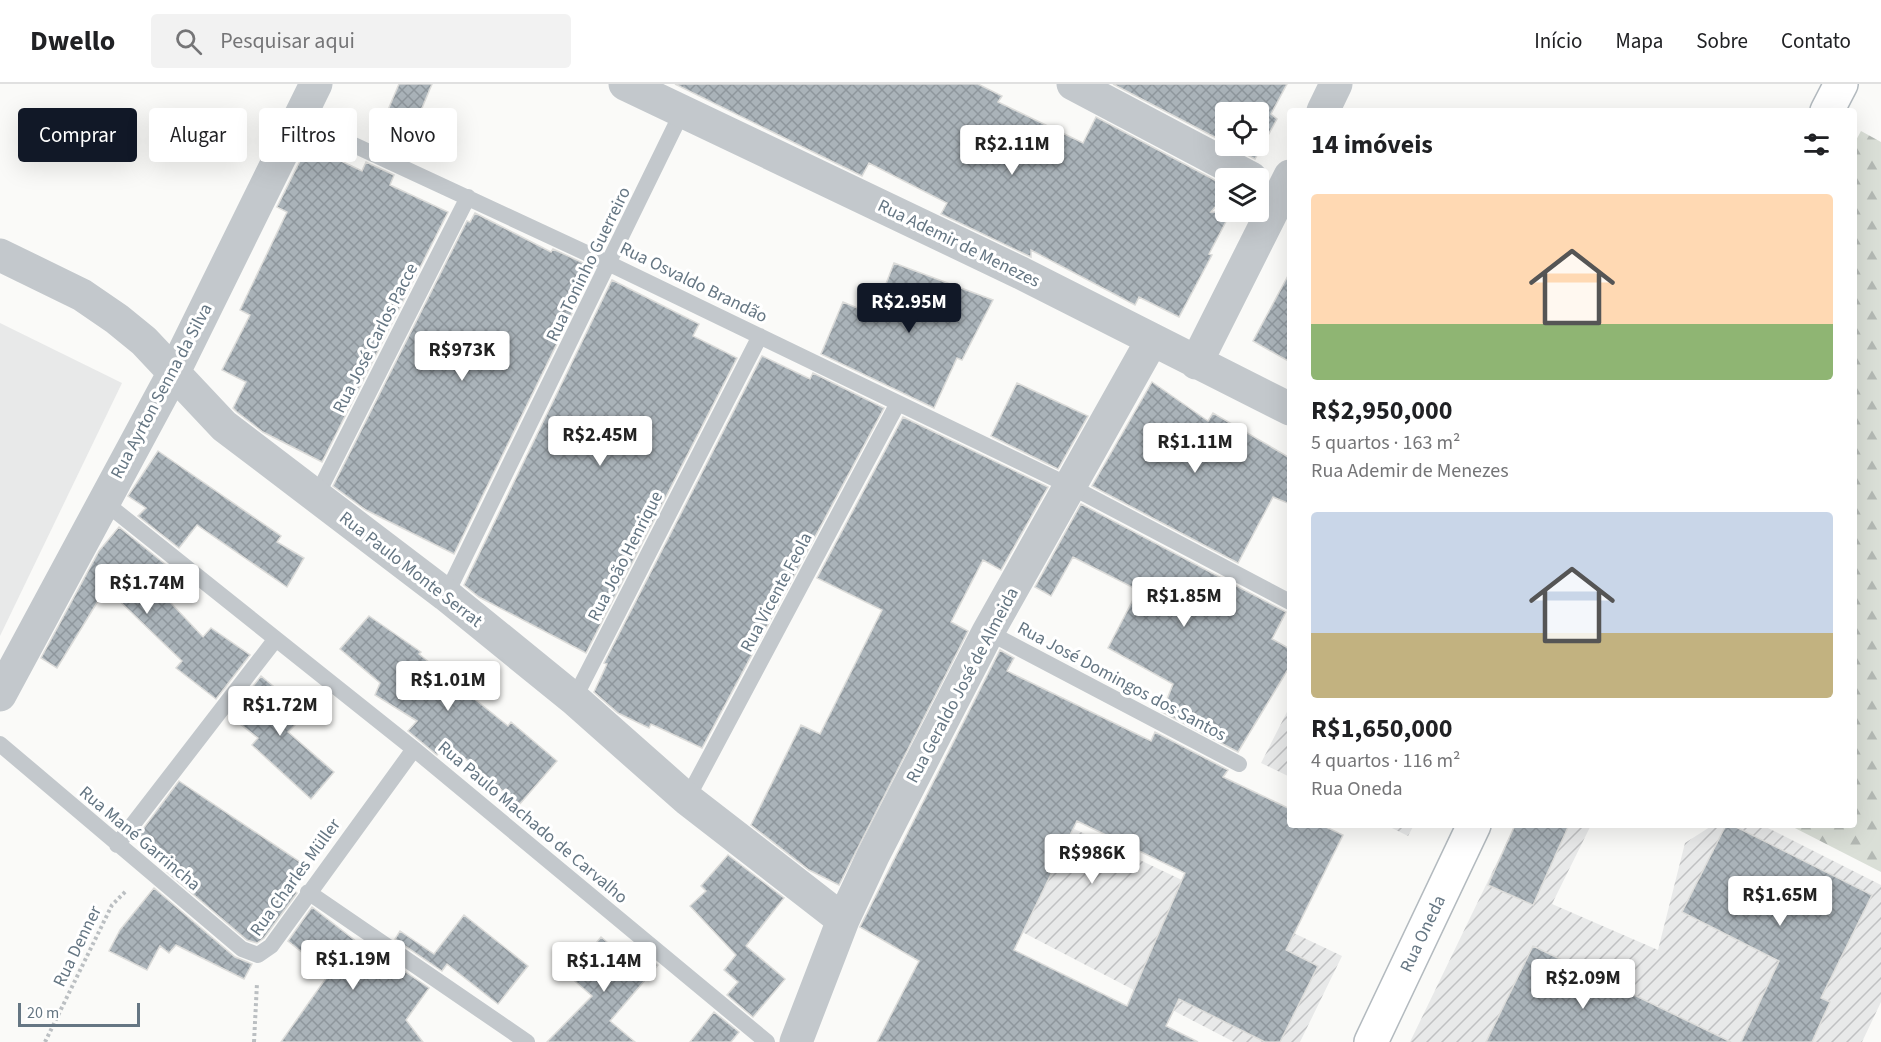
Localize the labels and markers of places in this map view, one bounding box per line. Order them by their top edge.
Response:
pin: R$2.11M [957,125,1067,176]
pin: R$2.95M [854,283,964,334]
pin: R$973K [413,331,511,382]
pin: R$2.45M [545,416,655,467]
pin: R$1.11M [1140,423,1250,474]
pin: R$1.74M [92,564,202,615]
pin: R$1.85M [1129,577,1239,628]
pin: R$1.01M [393,661,503,712]
pin: R$1.72M [225,686,335,737]
pin: R$986K [1043,834,1141,885]
pin: R$1.65M [1725,876,1835,927]
pin: R$1.19M [298,940,408,991]
pin: R$1.14M [549,942,659,993]
pin: R$2.09M [1528,959,1638,1010]

